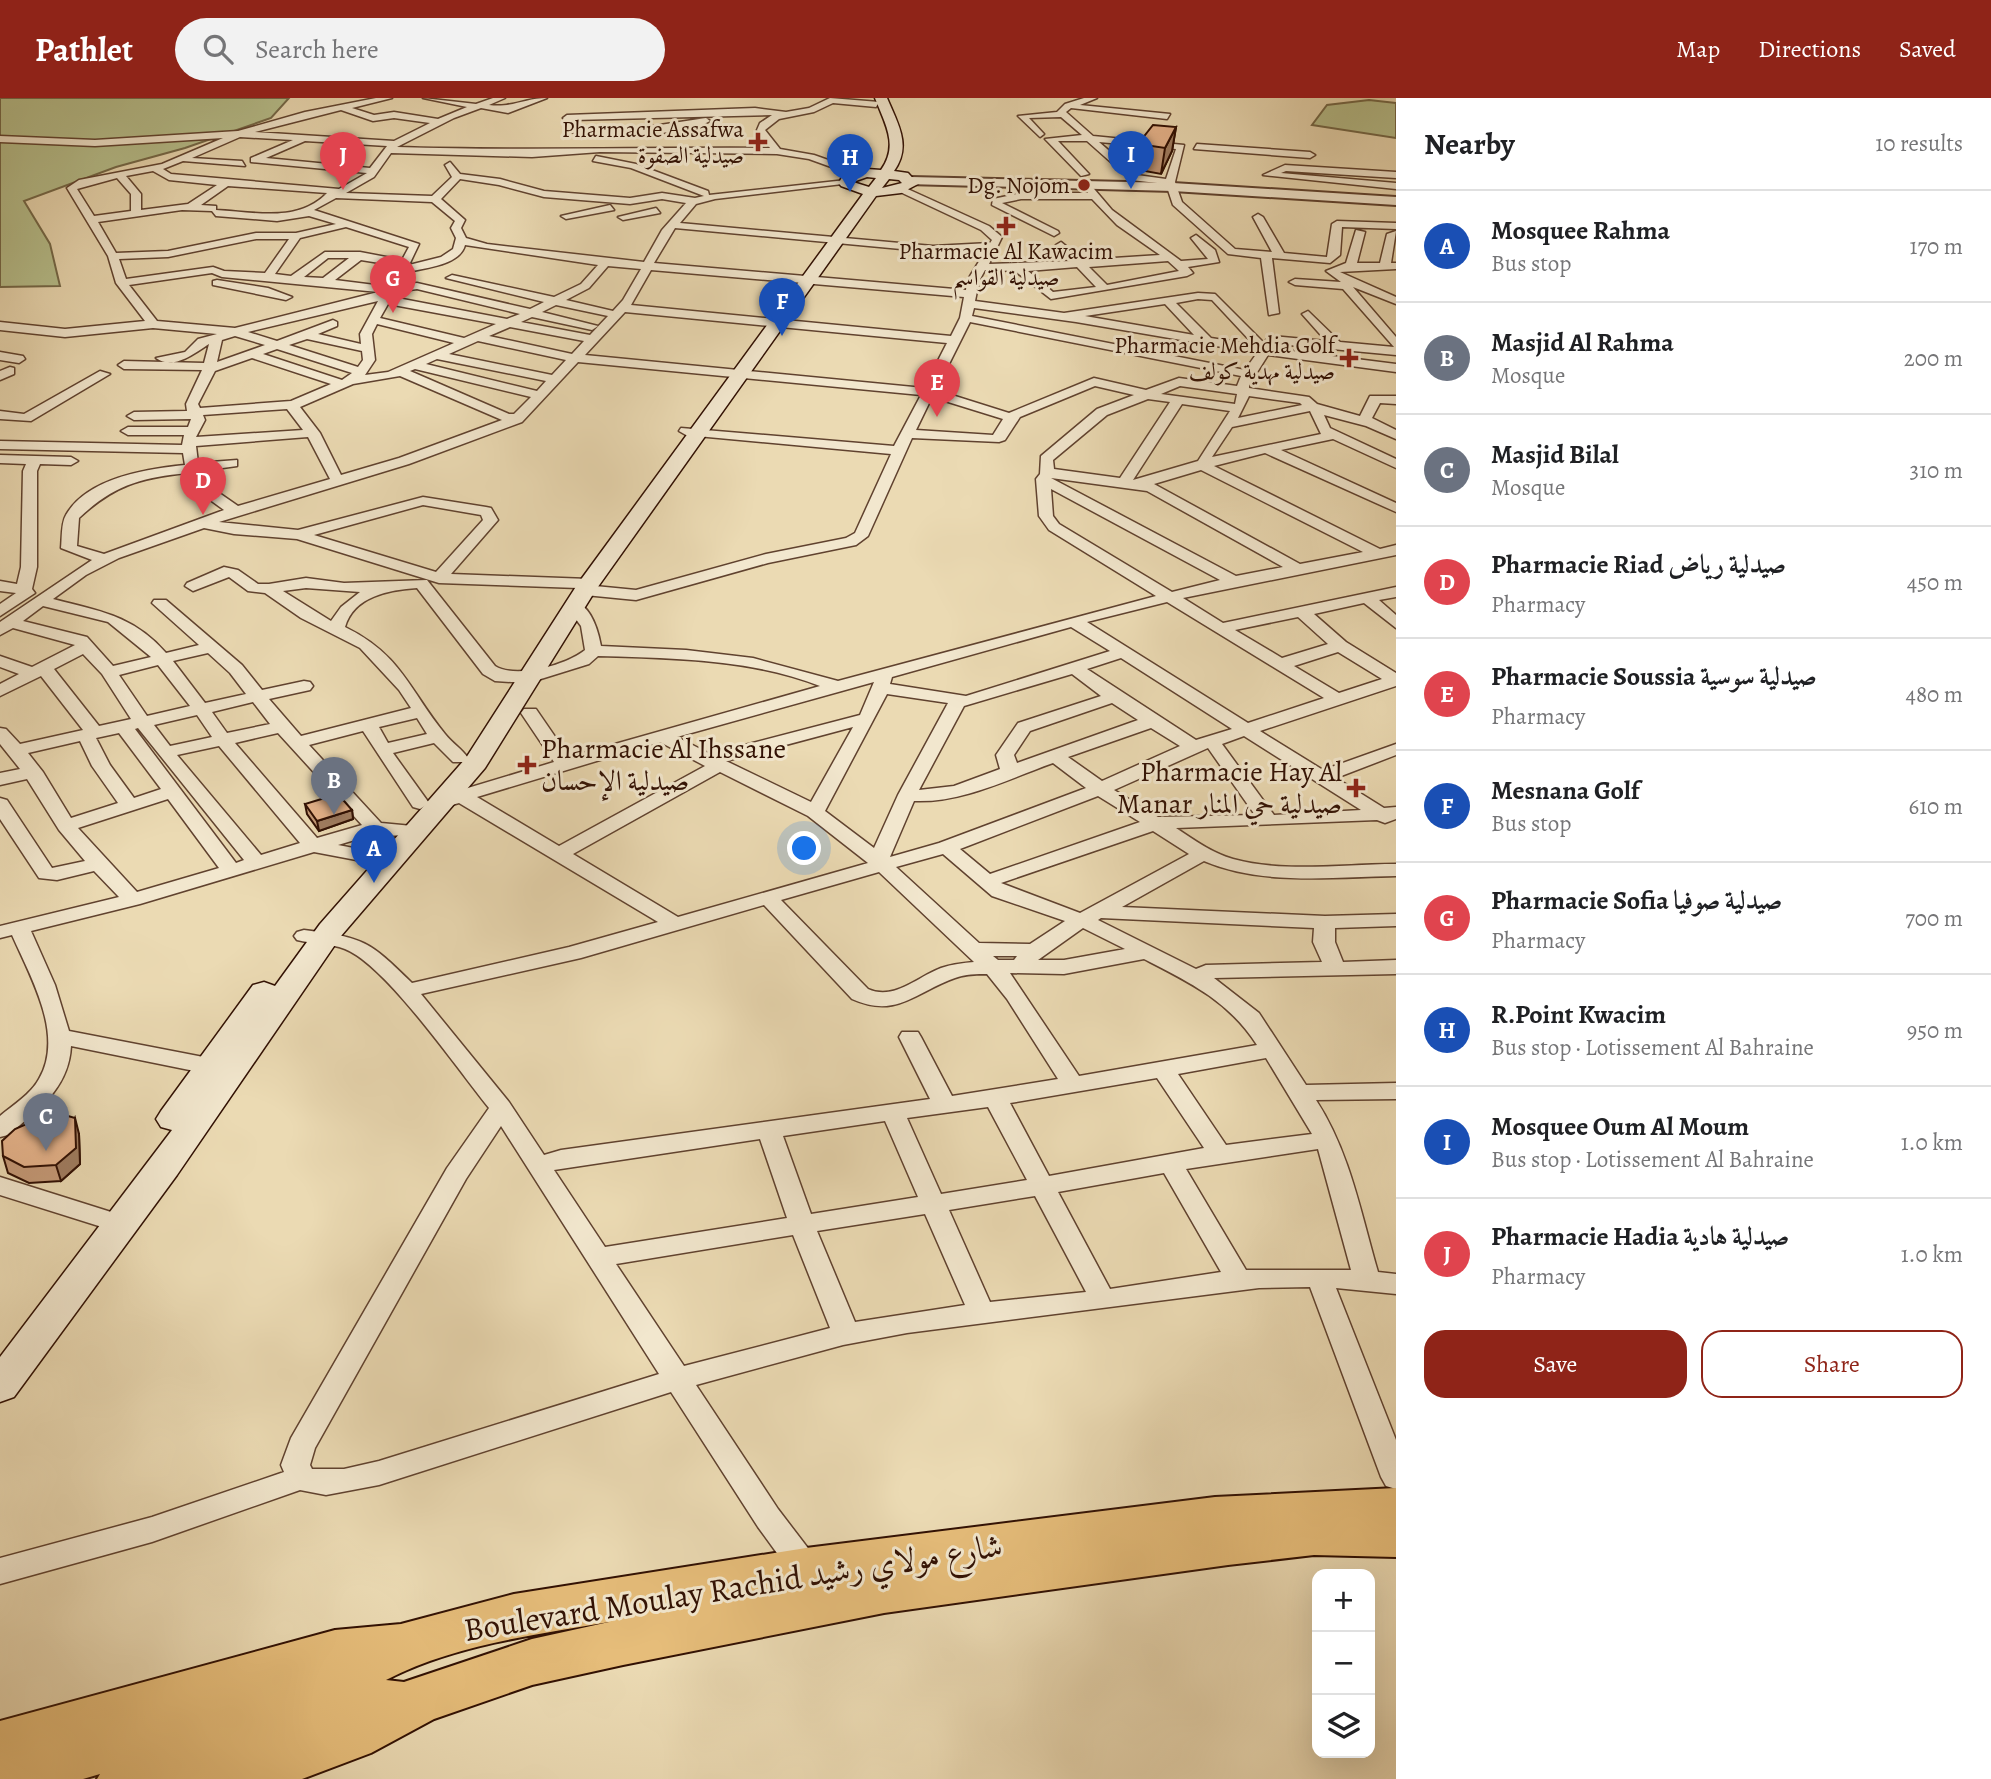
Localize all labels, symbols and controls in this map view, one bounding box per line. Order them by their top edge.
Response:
search box [175,18,665,81]
text: Pathlet [35,27,133,72]
icon: search [199,30,237,68]
text: Search here [255,32,379,67]
text: Map [1676,33,1720,65]
text: Directions [1758,33,1861,65]
text: Saved [1899,33,1956,65]
place label: Pharmacie Assafwa صيدلية الصفوة [562,114,744,171]
text: Nearby [1424,124,1515,164]
text: 10 results [1875,128,1963,159]
pin: I [1108,131,1154,189]
pin: J [320,132,366,190]
marker: Pharmacie Assafwa صيدلية الصفوة [750,134,766,150]
pin: H [827,134,873,192]
place label: Dg. Nojom [967,170,1070,201]
marker: Dg. Nojom [1076,177,1092,193]
text: Mosquee Rahma [1491,213,1670,248]
marker: Pharmacie Al Kawacim صيدلية القواسم [998,218,1014,234]
text: A [1440,231,1454,262]
text: 170 m [1910,231,1963,262]
place label: Pharmacie Al Kawacim صيدلية القواسم [898,236,1114,300]
text: Bus stop [1491,248,1571,279]
pin: G [370,255,416,313]
pin: F [759,278,805,336]
text: Masjid Al Rahma [1491,325,1674,360]
place label: Pharmacie Mehdia Golf صيدلية مهدية كولف [1114,330,1338,387]
text: B [1440,343,1454,374]
text: 200 m [1904,343,1963,374]
marker: Pharmacie Mehdia Golf صيدلية مهدية كولف [1341,350,1357,366]
pin: E [914,359,960,417]
text: Mosque [1491,360,1565,391]
text: Masjid Bilal [1491,437,1619,472]
text: C [1440,455,1454,486]
text: 310 m [1910,455,1963,486]
pin: D [180,457,226,515]
text: Mosque [1491,472,1565,503]
text: Pharmacie Riad صيدلية رياض [1491,547,1786,582]
text: D [1439,567,1455,598]
text: 450 m [1907,567,1963,598]
text: Pharmacy [1491,589,1585,620]
text: Pharmacie Soussia صيدلية سوسية [1491,659,1817,694]
text: E [1440,679,1454,710]
text: 480 m [1905,679,1963,710]
text: Pharmacy [1491,701,1585,732]
place label: Pharmacie Al Ihssane صيدلية الإحسان [541,730,786,802]
place label: Pharmacie Hay Al Manar صيدلية حي المنار [1117,753,1342,826]
pin: B [311,757,357,815]
marker: Pharmacie Al Ihssane صيدلية الإحسان [519,757,535,773]
text: Mesnana Golf [1491,773,1640,808]
marker: Pharmacie Hay Al Manar صيدلية حي المنار [1348,780,1364,796]
text: F [1441,791,1453,822]
text: 610 m [1909,791,1963,822]
text: Bus stop [1491,808,1571,839]
pin: A [351,825,397,883]
your location [787,831,821,865]
text: Pharmacie Sofia صيدلية صوفيا [1491,883,1782,918]
text: G [1439,903,1455,934]
text: 700 m [1905,903,1963,934]
text: Pharmacy [1491,925,1585,956]
text: R.Point Kwacim [1491,997,1666,1032]
text: H [1438,1015,1456,1046]
text: 950 m [1907,1015,1963,1046]
text: Bus stop · Lotissement Al Bahraine [1491,1032,1814,1063]
pin: C [23,1093,69,1151]
text: Mosquee Oum Al Moum [1491,1109,1749,1144]
text: I [1443,1127,1451,1158]
text: 1.0 km [1901,1127,1963,1158]
text: Bus stop · Lotissement Al Bahraine [1491,1144,1814,1175]
text: Pharmacie Hadia صيدلية هادية [1491,1219,1789,1254]
text: J [1443,1239,1451,1270]
text: 1.0 km [1901,1239,1963,1270]
text: Pharmacy [1491,1261,1585,1292]
button: Save [1424,1330,1687,1398]
button: Share [1701,1330,1963,1398]
street label: Boulevard Moulay Rachid شارع مولاي رشيد [460,1522,1006,1658]
map controls [1312,1569,1375,1758]
button: + [1312,1569,1375,1632]
button: − [1312,1632,1375,1695]
button: layers [1312,1695,1375,1758]

